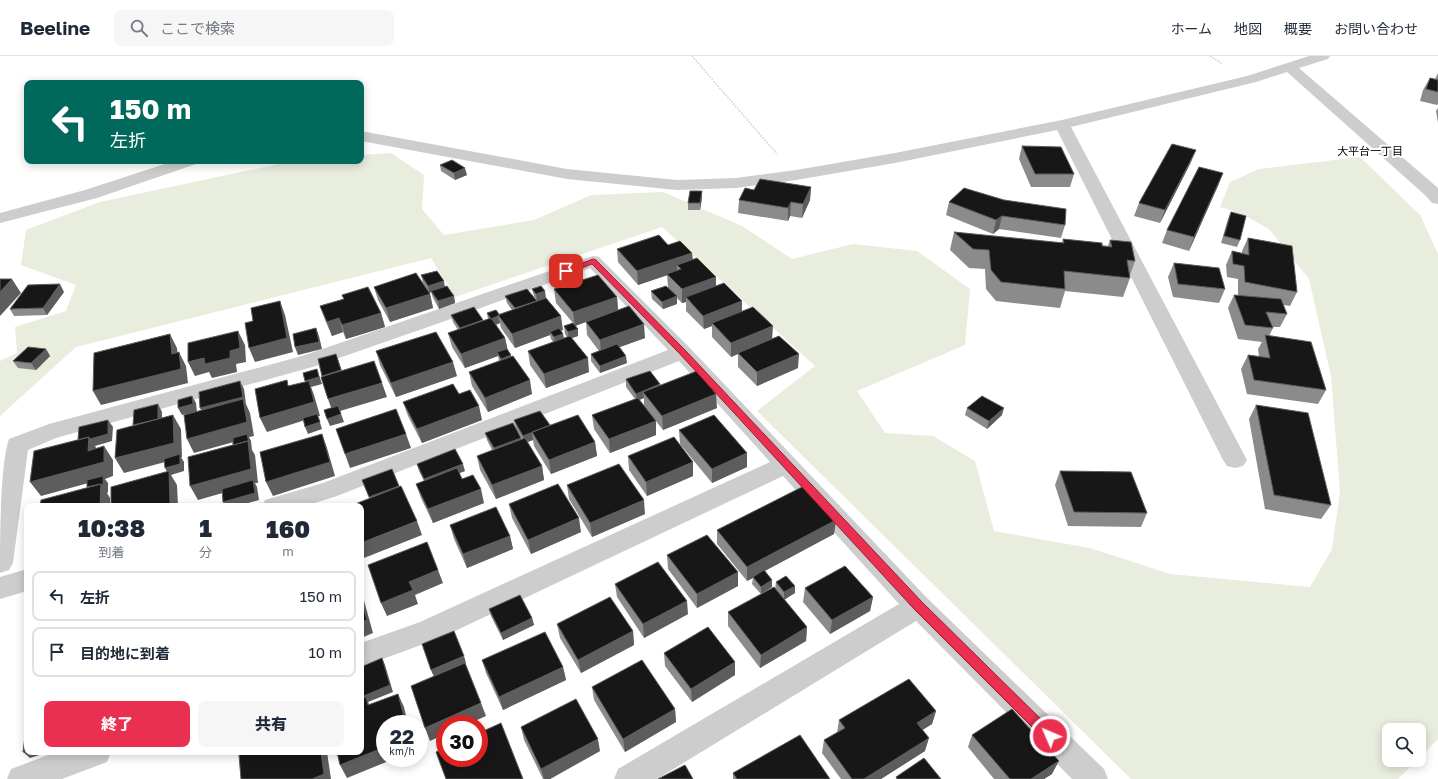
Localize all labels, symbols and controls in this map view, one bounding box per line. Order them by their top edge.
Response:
search box [114,10,394,46]
text: Beeline [20,16,90,39]
icon: search [128,17,150,39]
text: ここで検索 [160,19,235,37]
text: ホーム [1170,20,1212,37]
text: 地図 [1234,20,1262,37]
text: 概要 [1284,20,1312,37]
text: お問い合わせ [1334,20,1418,37]
text: 150 m [110,92,191,125]
icon: left [44,96,96,148]
text: 左折 [110,129,146,151]
district label: 大平台一丁目 [1337,144,1403,157]
pin [549,254,583,288]
icon: arrive [555,260,577,282]
text: 10:38 [78,513,145,542]
text: 1 [199,513,212,542]
text: 160 [266,514,310,543]
text: m [282,543,294,559]
text: 到着 [99,544,125,560]
text: 分 [199,544,212,560]
icon: left [46,585,68,607]
text: 150 m [300,587,342,605]
text: 左折 [80,588,110,606]
icon: arrive [46,641,68,663]
text: 10 m [308,643,342,661]
text: 目的地に到着 [80,644,170,662]
button: 終了 [44,701,190,747]
button: 共有 [198,701,344,747]
speed limit sign: 30 [436,715,488,767]
position arrow [1029,715,1071,757]
map controls [1382,723,1426,767]
button: search [1382,723,1426,767]
text: 22 [390,724,414,748]
text: km/h [389,745,415,757]

